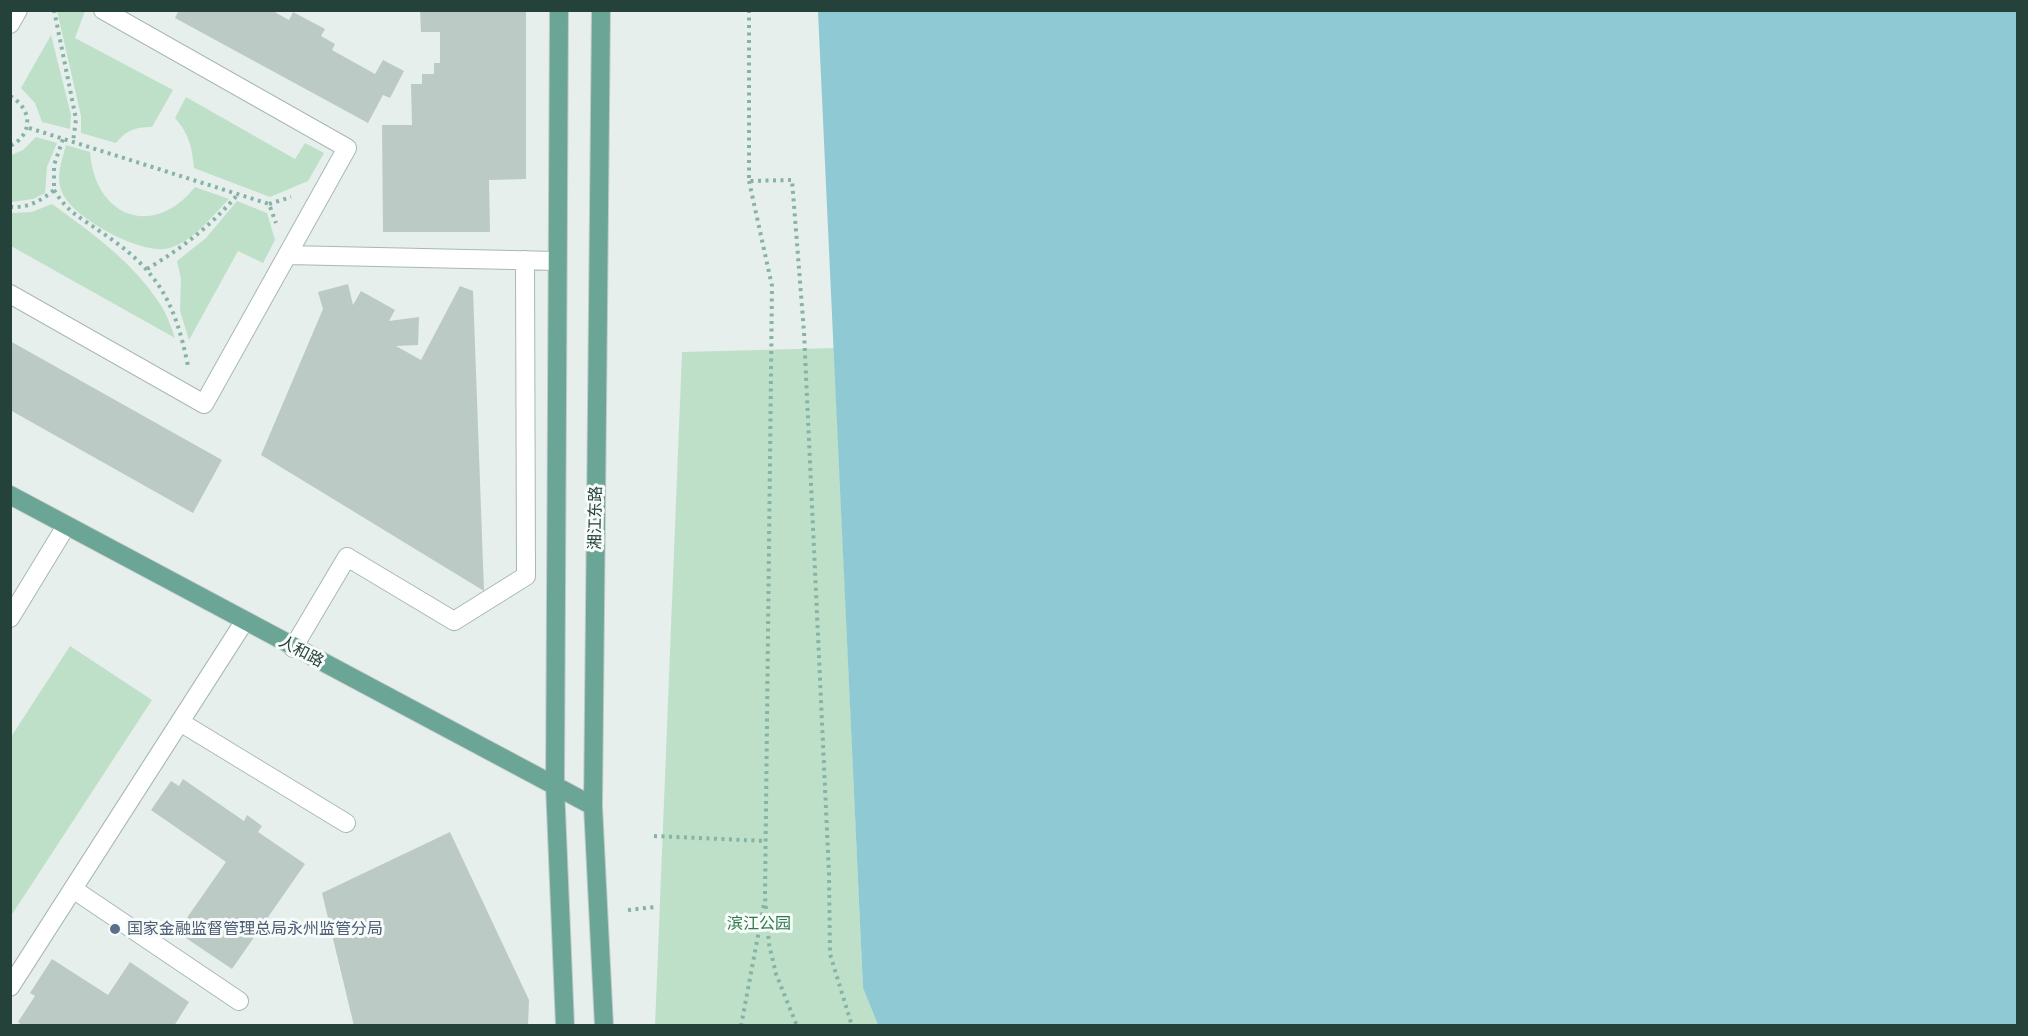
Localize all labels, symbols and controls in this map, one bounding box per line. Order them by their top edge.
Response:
street label: 湘江东路 [586,486,606,550]
street label: 人和路 [275,632,327,672]
park label: 滨江公园 [727,914,791,934]
place label: 国家金融监督管理总局永州监管分局 [127,919,383,939]
marker: 国家金融监督管理总局永州监管分局 [108,922,122,936]

